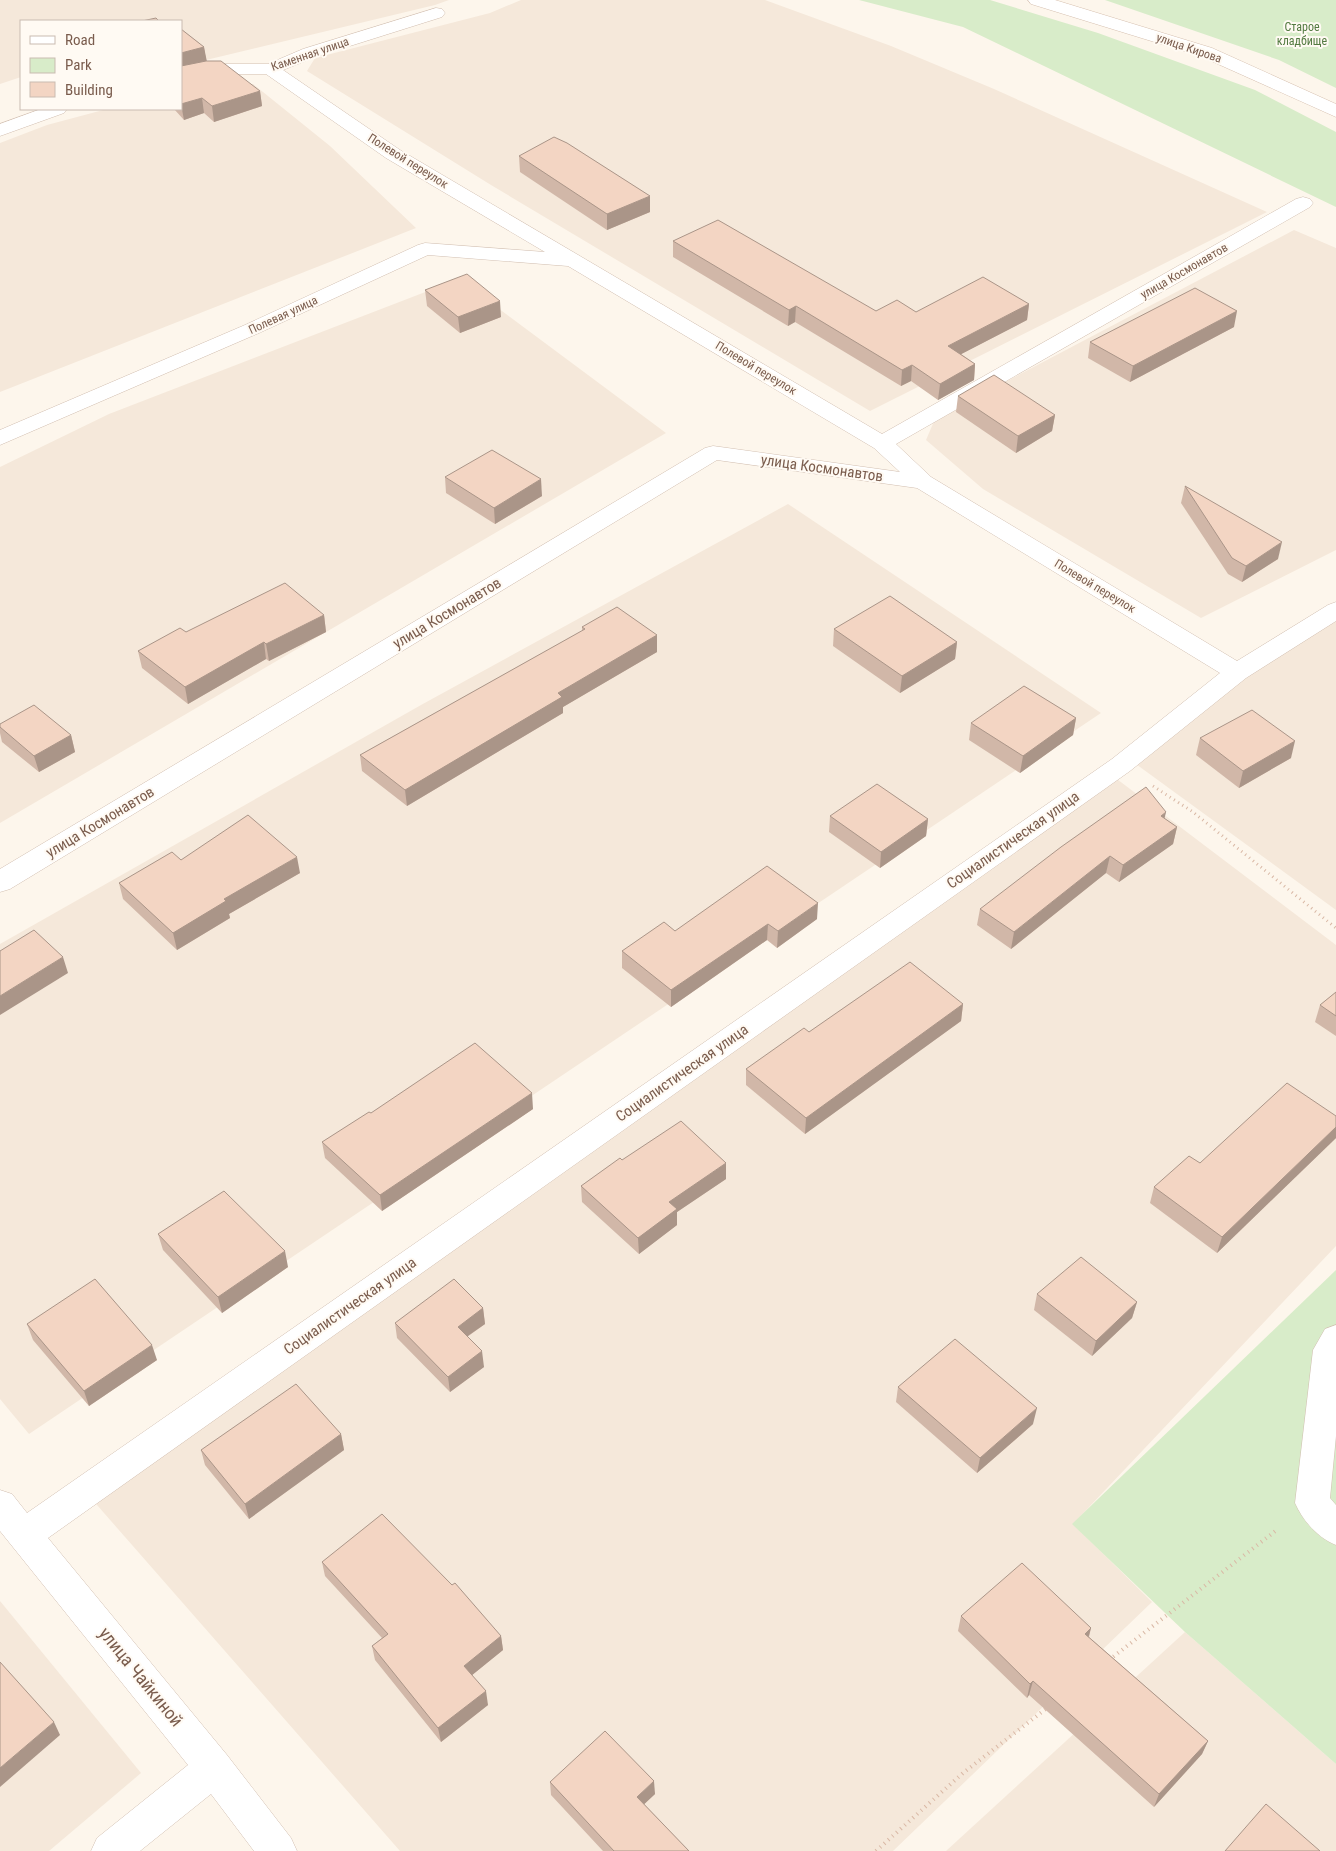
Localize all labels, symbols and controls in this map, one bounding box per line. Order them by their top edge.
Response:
legend [20,20,182,110]
park label: Старое кладбище [1277,20,1328,48]
street label: улица Кирова [1154,30,1224,66]
text: Road [65,31,95,49]
street label: Каменная улица [269,34,351,74]
text: Park [65,56,92,74]
text: Building [65,81,113,99]
street label: Полевой переулок [365,131,451,191]
street label: улица Космонавтов [1138,240,1230,302]
street label: Полевая улица [246,293,320,337]
street label: Полевой переулок [713,338,799,398]
street label: улица Космонавтов [760,451,884,485]
street label: Полевой переулок [1052,556,1138,616]
street label: улица Космонавтов [390,574,504,652]
street label: улица Космонавтов [43,783,157,861]
street label: Социалистическая улица [943,787,1083,893]
street label: Социалистическая улица [612,1020,752,1126]
street label: Социалистическая улица [280,1253,420,1359]
street label: улица Чайкиной [95,1623,188,1730]

